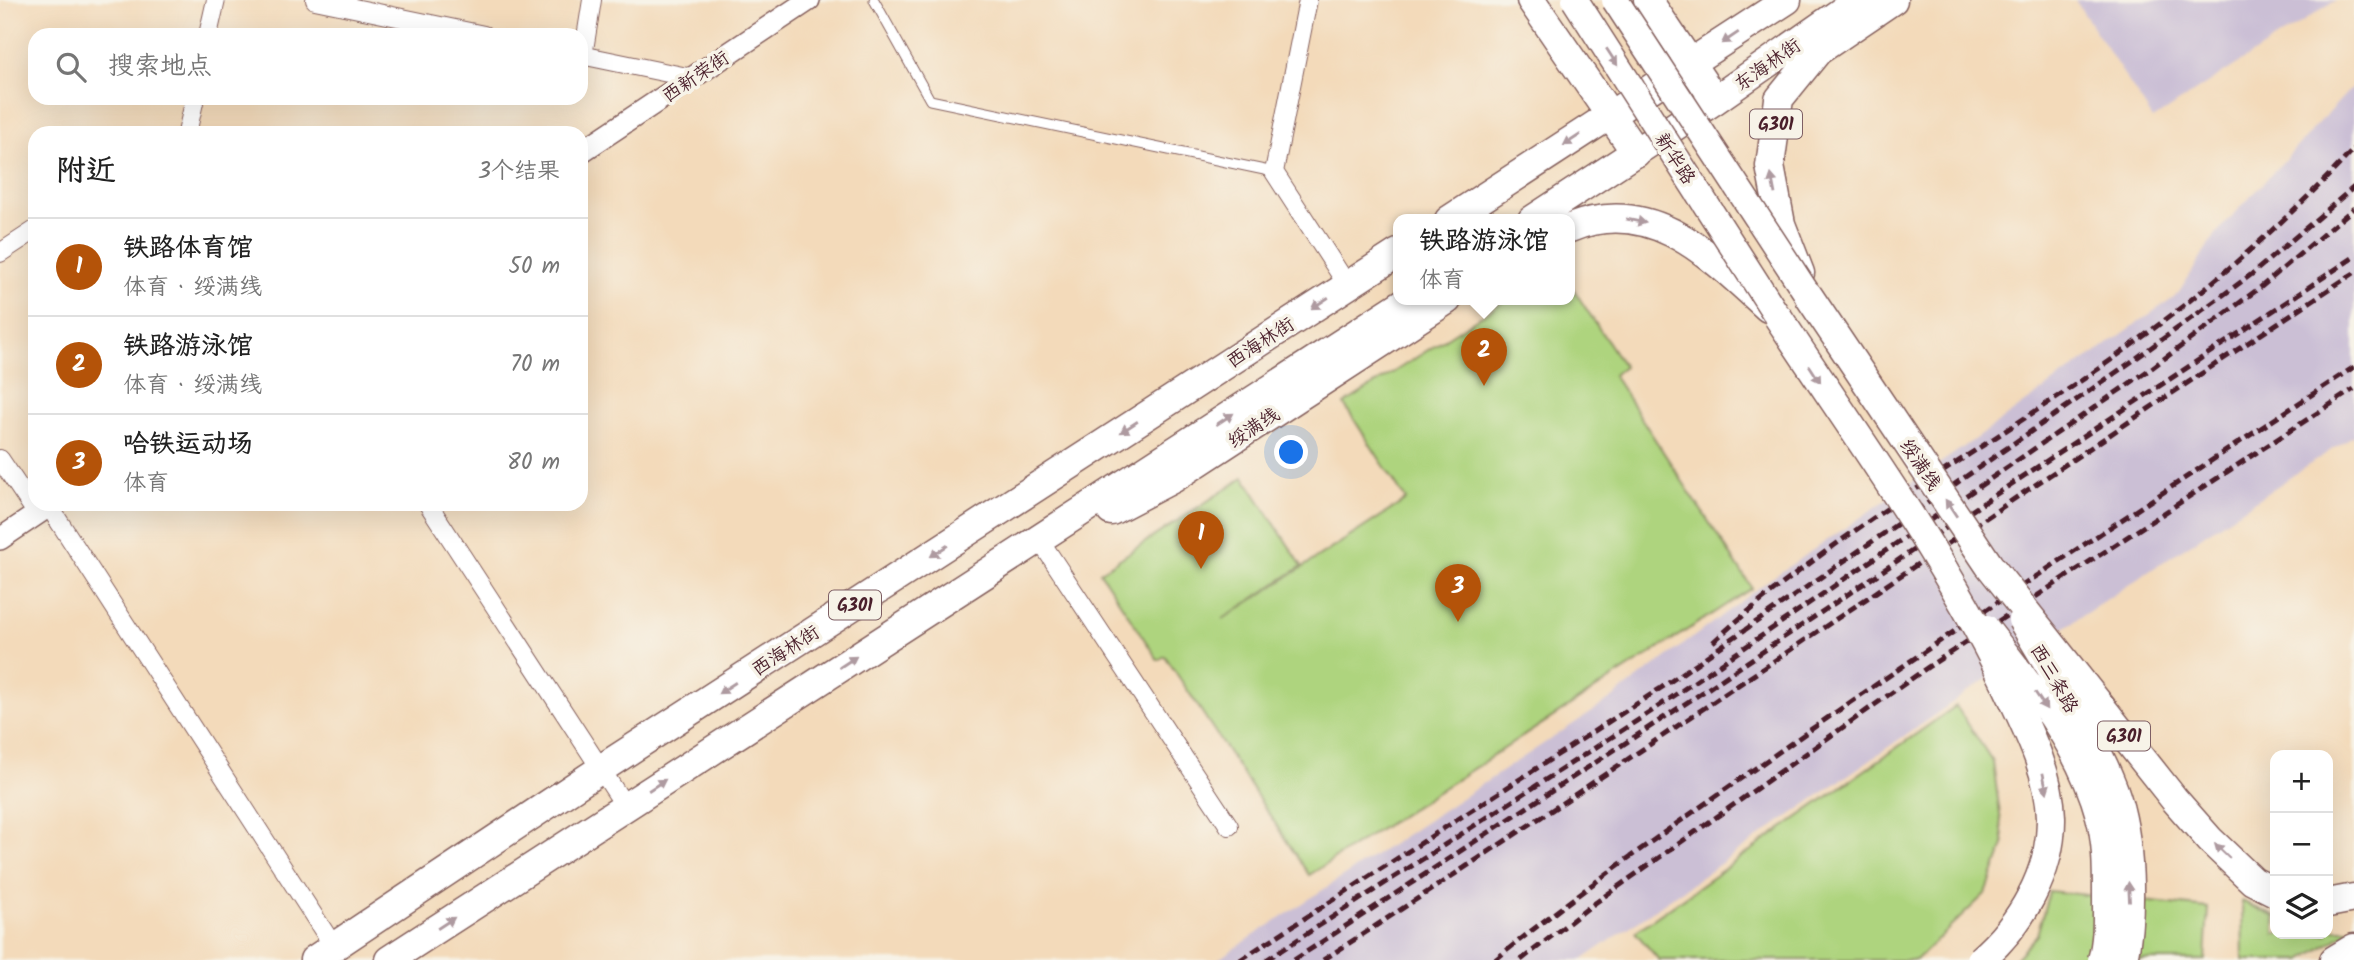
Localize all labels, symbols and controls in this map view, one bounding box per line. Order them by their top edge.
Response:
search box [28,28,588,105]
one-way arrow [1720,31,1740,44]
street label: 东海林街 [1728,32,1808,100]
street label: 西新荣街 [656,44,736,111]
text: 搜索地点 [108,46,212,88]
icon: search [52,48,90,86]
one-way arrow [1605,48,1618,67]
road number: G301 [1750,110,1802,139]
street label: 新华路 [1646,127,1702,191]
one-way arrow [1563,133,1582,146]
text: 附近 [56,148,116,196]
text: 3个结果 [478,154,560,190]
one-way arrow [1768,173,1779,195]
popup [1393,214,1575,305]
one-way arrow [1625,216,1647,227]
text: 铁路游泳馆 [1419,221,1549,263]
text: 铁路体育馆 [123,228,253,270]
text: 1 [76,249,82,285]
text: 50 m [509,249,560,285]
text: 体育 [1419,263,1465,299]
text: 体育 · 绥满线 [123,270,262,306]
one-way arrow [1311,297,1330,310]
street label: 西海林街 [1221,310,1301,377]
text: 铁路游泳馆 [123,326,253,368]
pin: 2 [1461,328,1507,386]
text: 2 [72,347,86,383]
text: 70 m [510,347,560,383]
one-way arrow [1808,364,1821,383]
text: 体育 · 绥满线 [123,368,262,404]
street label: 绥满线 [1222,401,1286,457]
one-way arrow [1215,412,1234,425]
one-way arrow [1120,420,1139,433]
text: 哈铁运动场 [123,424,253,466]
street label: 绥满线 [1891,433,1948,497]
your location [1274,435,1308,469]
text: 3 [73,445,85,481]
text: 80 m [507,445,560,481]
text: 体育 [123,466,169,502]
one-way arrow [1944,498,1957,518]
pin: 1 [1178,511,1224,569]
one-way arrow [929,544,948,557]
pin: 3 [1435,564,1481,622]
road number: G301 [829,590,881,620]
street label: 西海林街 [746,618,826,685]
street label: 西三条路 [2021,639,2085,719]
one-way arrow [839,655,858,668]
one-way arrow [717,681,737,694]
one-way arrow [2034,692,2048,710]
road number: G301 [2098,722,2150,750]
map controls [2270,750,2333,939]
button: + [2270,750,2333,813]
one-way arrow [2039,772,2050,794]
one-way arrow [648,778,666,792]
button: − [2270,813,2333,876]
one-way arrow [2214,843,2231,859]
button: layers [2270,876,2333,939]
one-way arrow [2124,881,2135,903]
one-way arrow [436,916,456,929]

